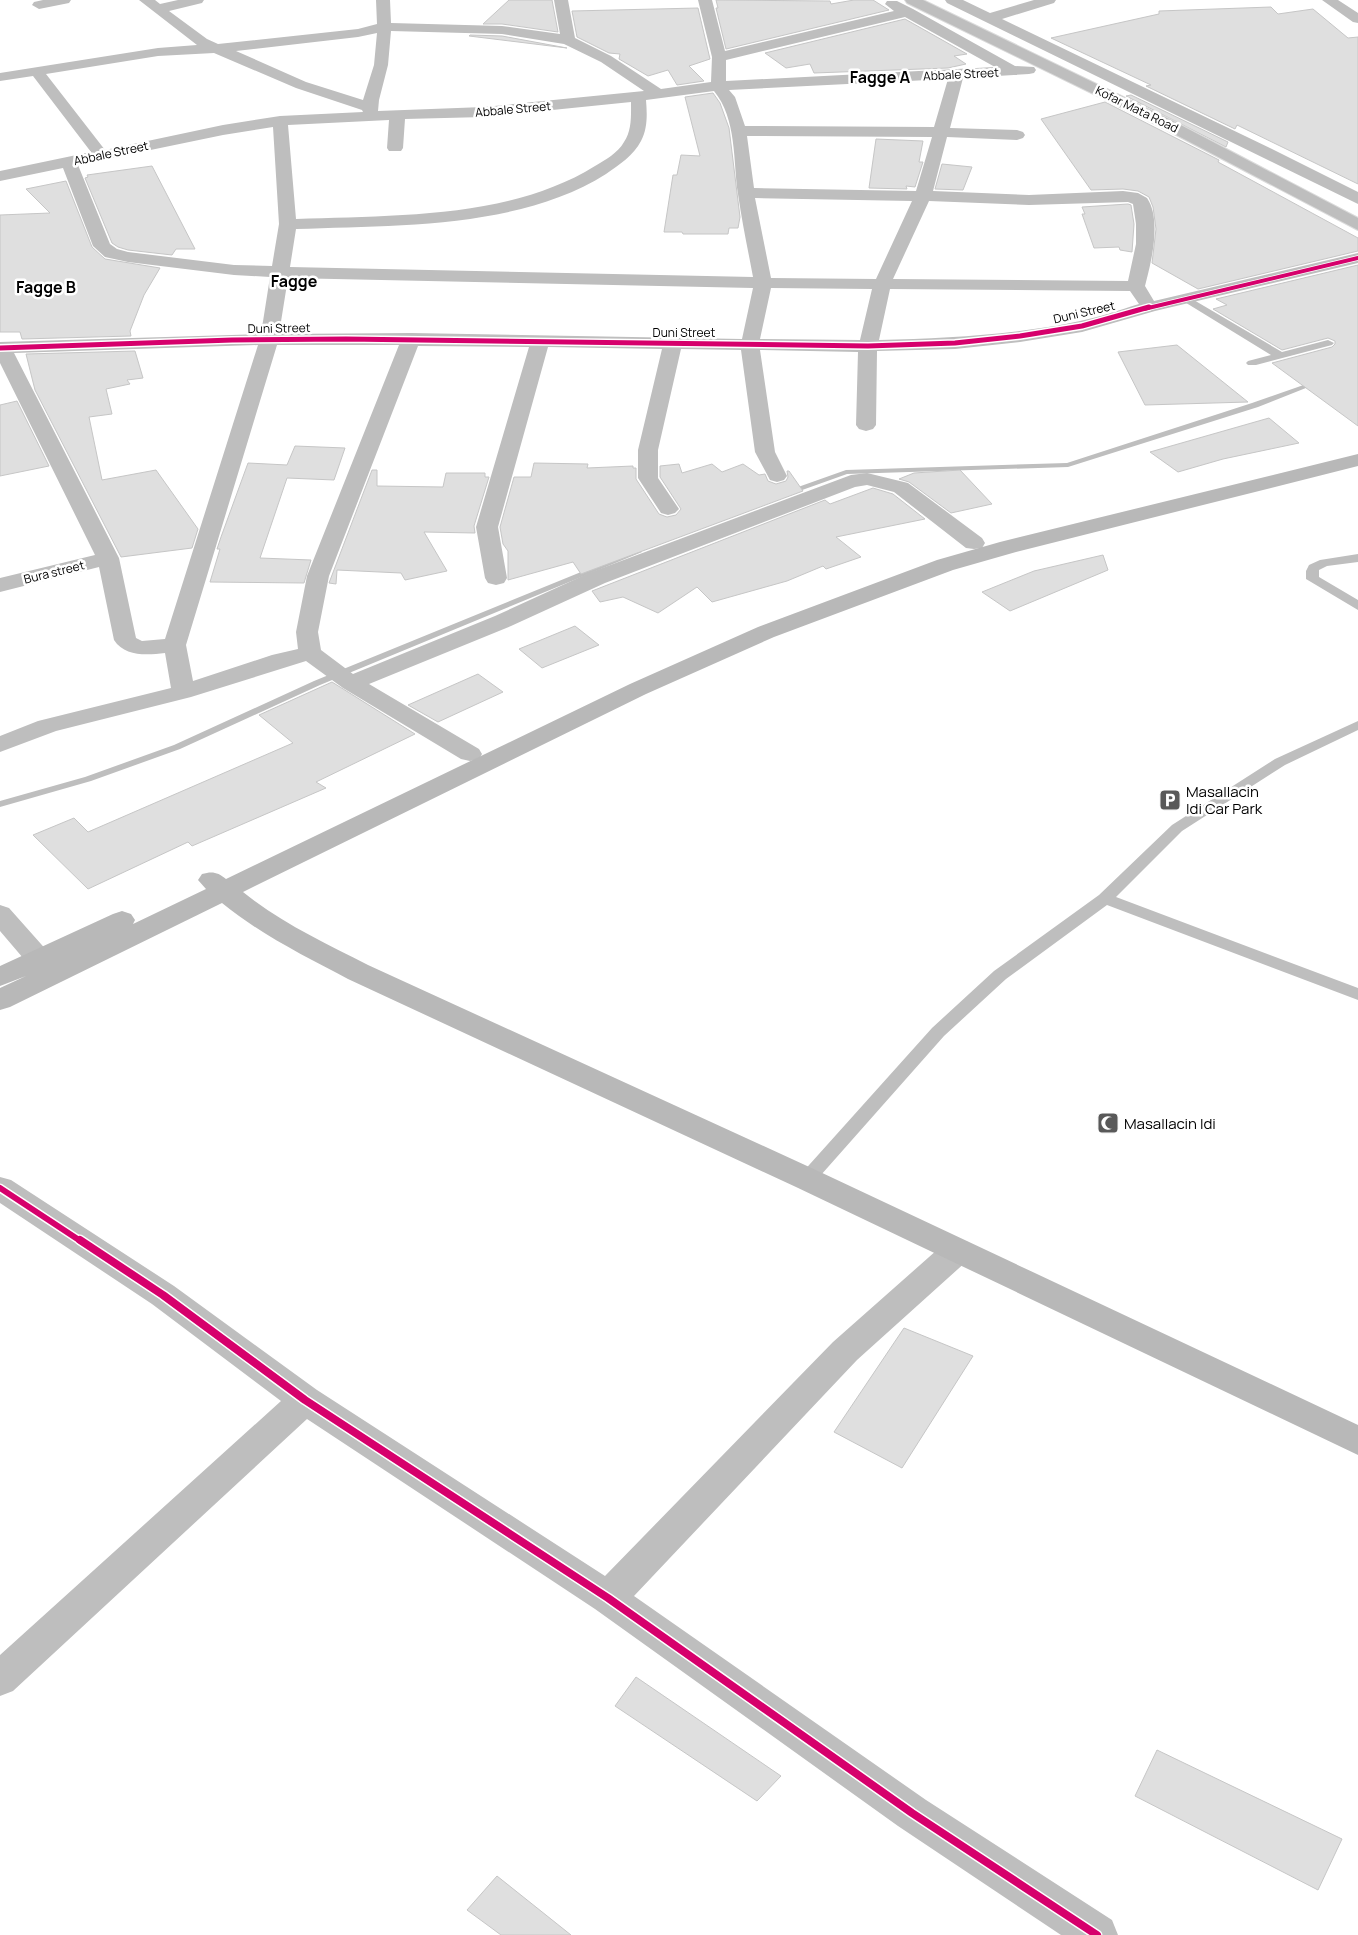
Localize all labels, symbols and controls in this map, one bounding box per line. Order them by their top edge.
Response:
street label: Abbale Street [923,64,1000,84]
district label: Fagge A [850,66,911,88]
street label: Kofar Mata Road [1093,82,1181,136]
street label: Abbale Street [474,97,552,121]
street label: Abbale Street [72,137,150,169]
district label: Fagge [271,270,318,292]
district label: Fagge B [16,276,76,298]
street label: Duni Street [1052,297,1117,327]
street label: Duni Street [247,319,311,337]
street label: Duni Street [653,324,716,341]
street label: Bura street [22,556,86,588]
place label: Masallacin Idi Car Park [1186,781,1263,819]
parking icon: Masallacin Idi Car Park [1158,788,1182,812]
mosque icon: Masallacin Idi [1096,1111,1120,1135]
place label: Masallacin Idi [1124,1113,1216,1134]

